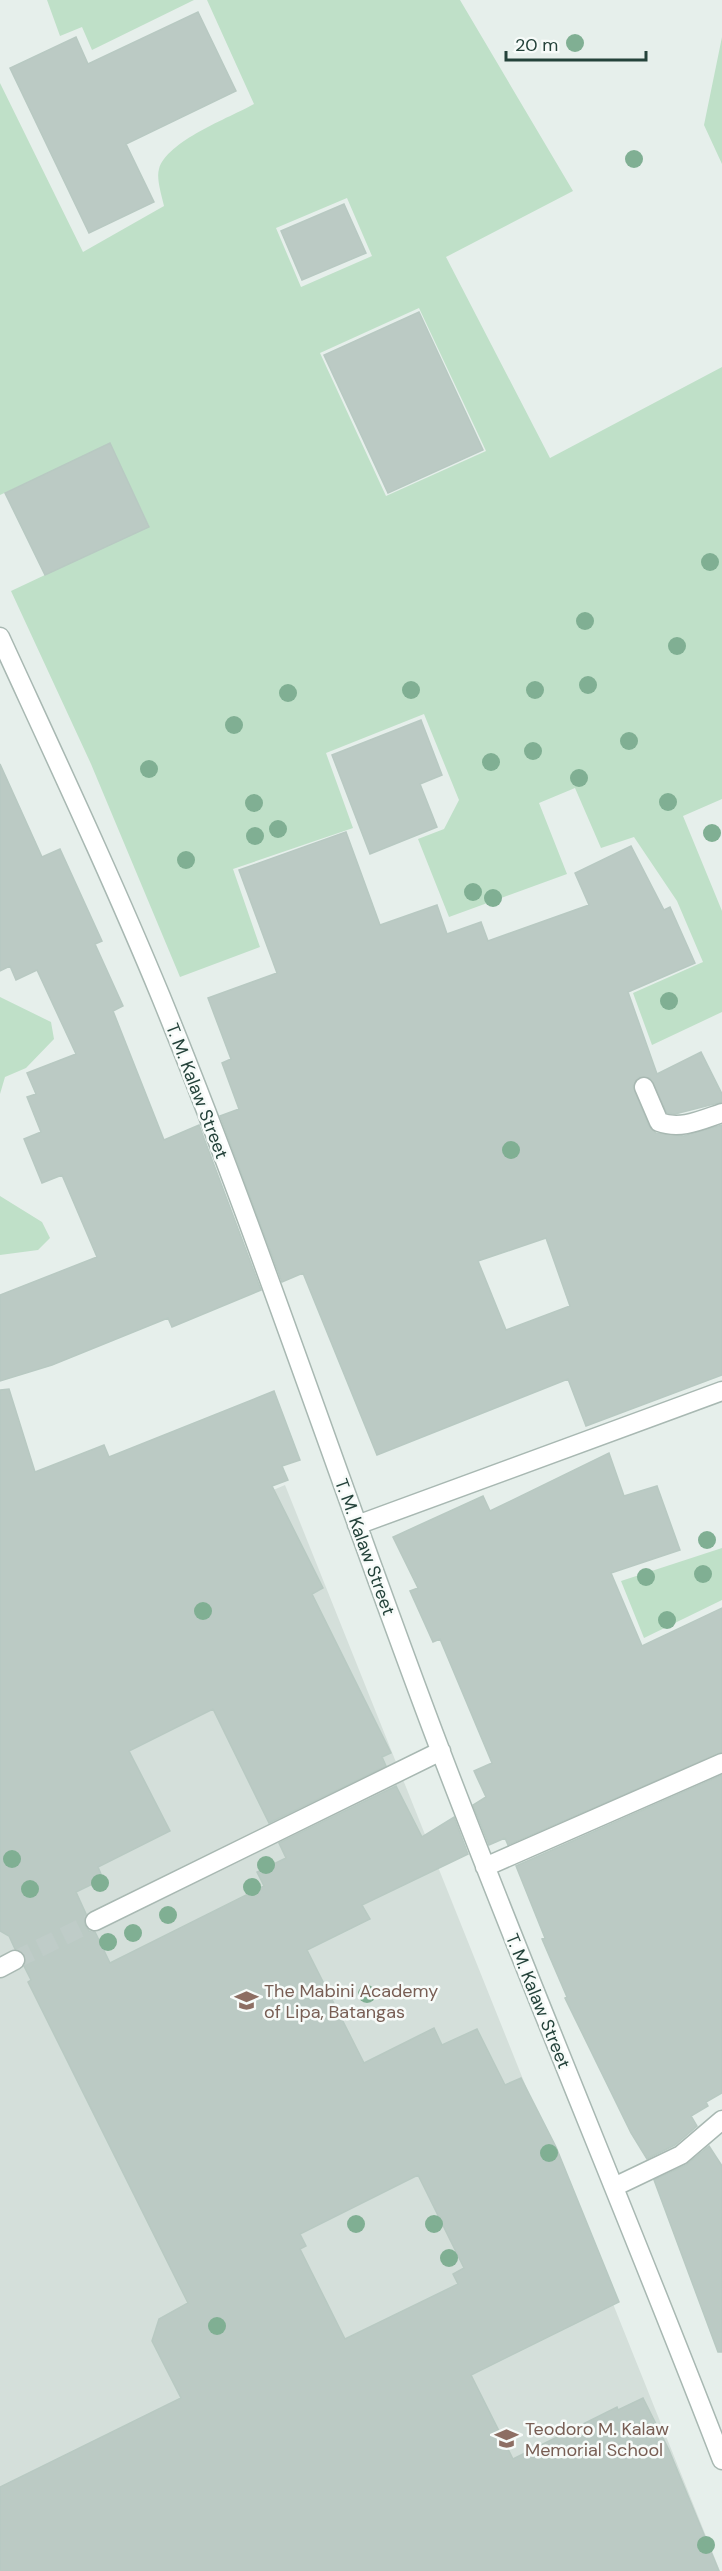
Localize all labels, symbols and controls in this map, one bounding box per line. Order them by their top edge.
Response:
scale bar [506,24,646,62]
text: 20 m [515,33,558,57]
street label: T. M. Kalaw Street [160,1020,234,1162]
street label: T. M. Kalaw Street [329,1475,401,1619]
street label: T. M. Kalaw Street [500,1930,576,2072]
place label: The Mabini Academy of Lipa, Batangas [264,1979,438,2024]
school or university icon: The Mabini Academy of Lipa, Batangas [233,1988,259,2014]
place label: Teodoro M. Kalaw Memorial School [525,2417,669,2462]
school or university icon: Teodoro M. Kalaw Memorial School [494,2426,520,2452]

